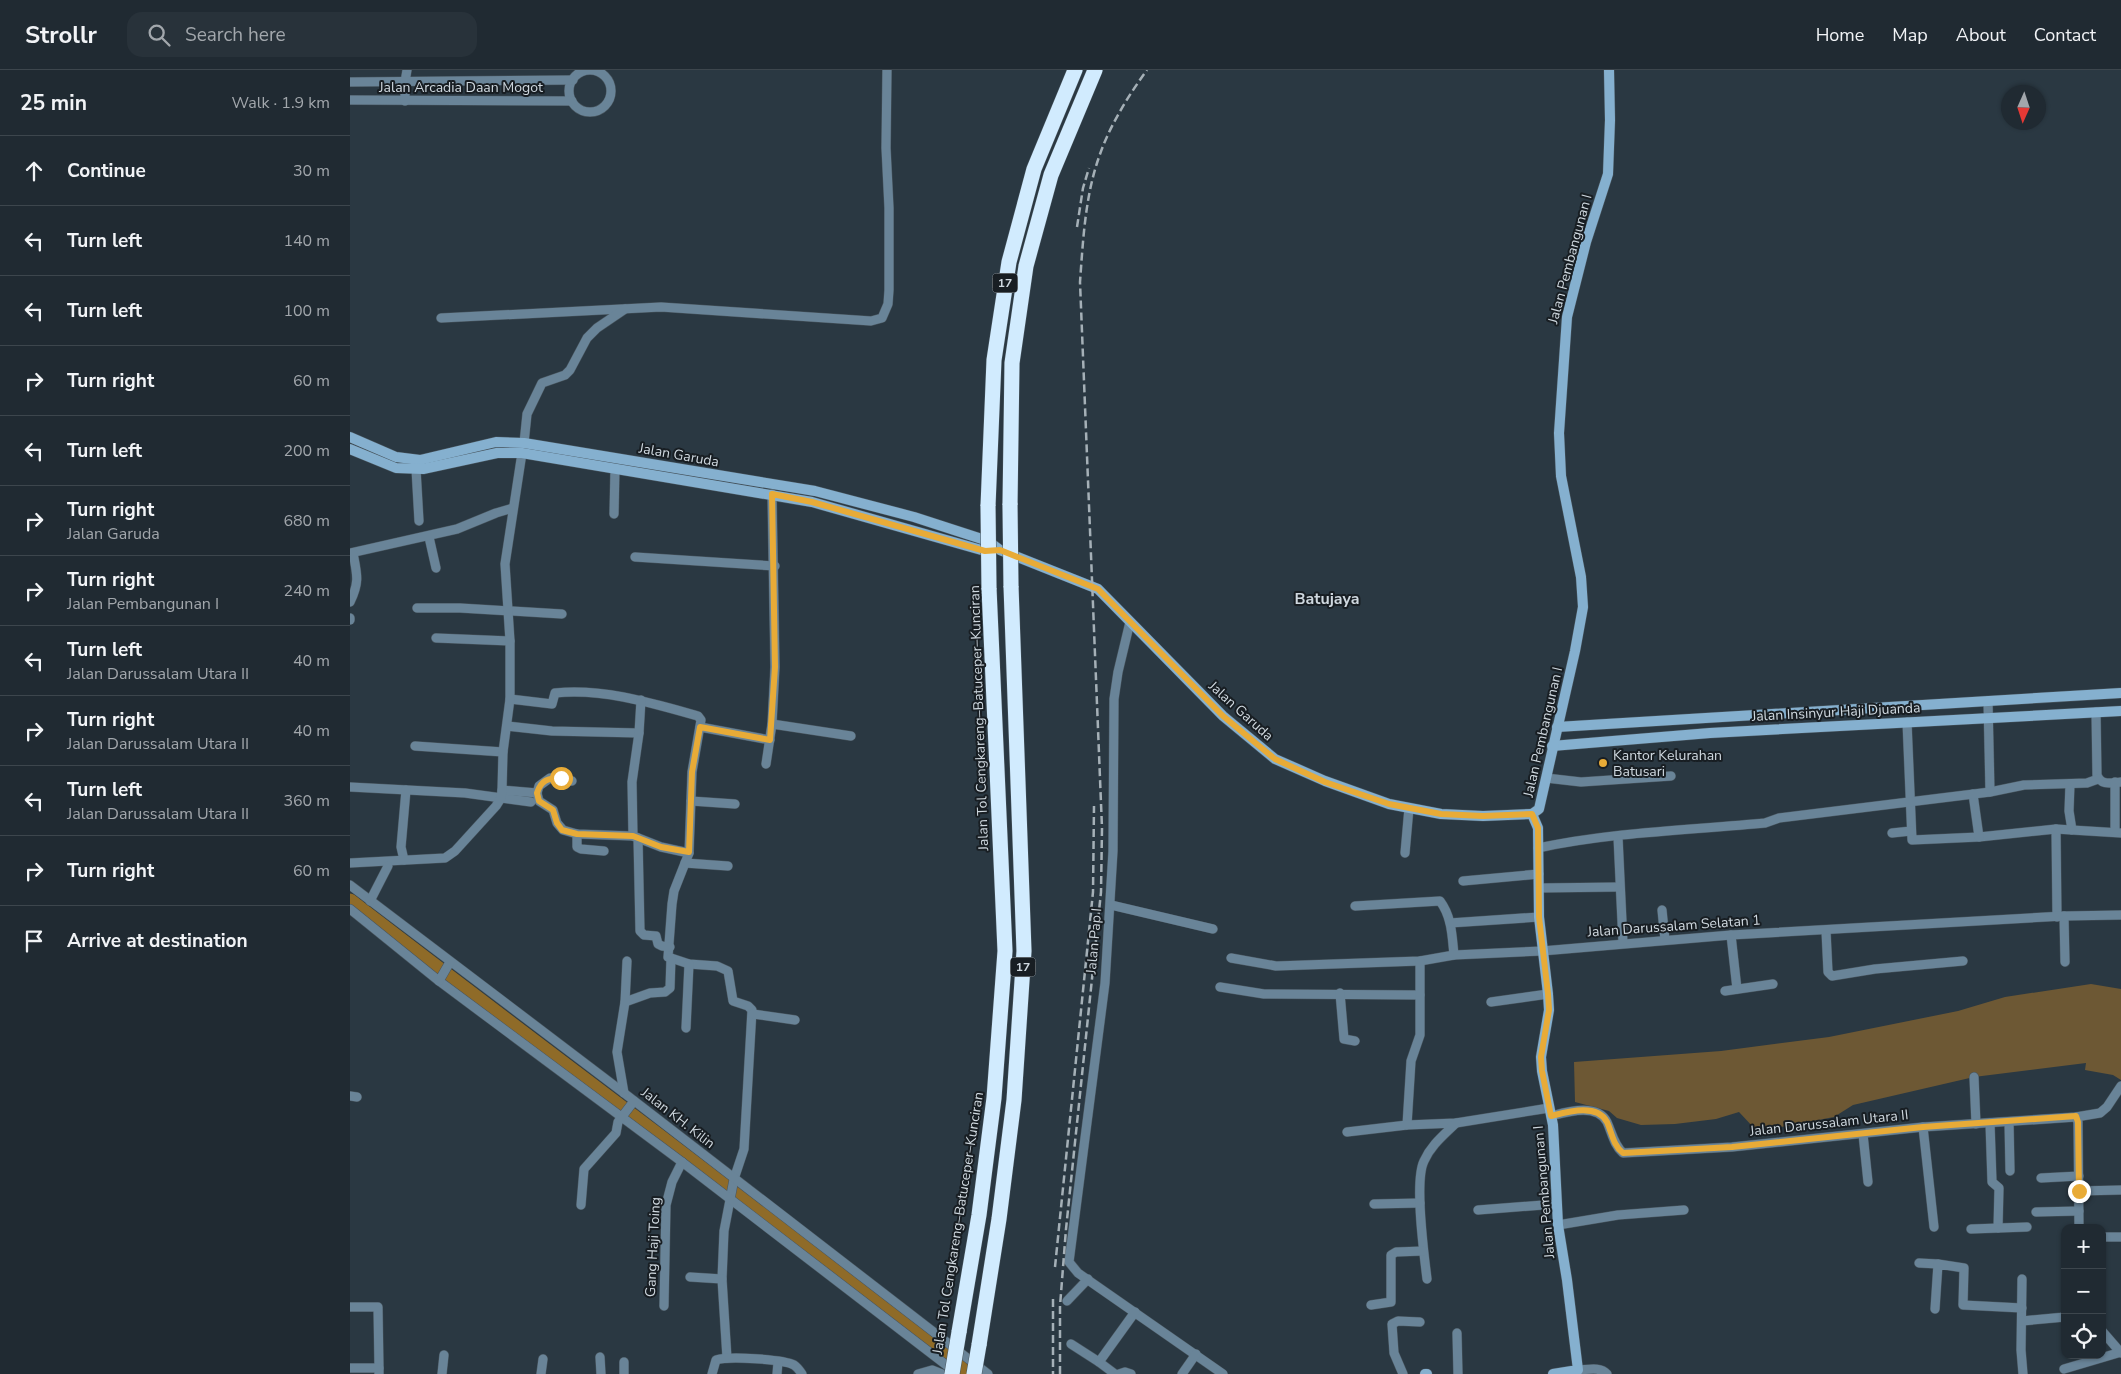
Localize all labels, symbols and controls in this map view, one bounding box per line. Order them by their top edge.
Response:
search box [127,12,477,57]
text: Strollr [25,19,97,51]
icon: search [145,21,173,49]
text: Search here [185,22,286,48]
text: Home [1816,23,1864,47]
text: Map [1892,23,1928,47]
text: About [1956,23,2006,47]
text: Contact [2034,23,2096,47]
street label: Jalan Arcadia Daan Mogot [378,78,543,97]
north arrow [2001,85,2046,130]
text: 25 min [20,89,87,117]
text: Walk · 1.9 km [232,92,330,114]
icon: ahead [20,157,48,185]
text: Continue [67,158,146,184]
text: 30 m [293,160,330,182]
street label: Jalan Pembangunan I [1543,192,1596,327]
icon: left [20,227,48,255]
text: Turn left [67,228,142,254]
text: 140 m [283,230,330,252]
road number: 17 [992,274,1018,292]
icon: left [20,297,48,325]
text: Turn left [67,298,142,324]
text: 100 m [283,300,330,322]
icon: right [20,367,48,395]
text: Turn right [67,368,154,394]
text: 60 m [293,370,330,392]
icon: left [20,437,48,465]
text: Turn left [67,438,142,464]
street label: Jalan Garuda [636,438,721,471]
text: 200 m [283,440,330,462]
text: Turn right [67,497,154,523]
icon: right [20,507,48,535]
text: 680 m [283,510,330,532]
text: Jalan Garuda [67,523,160,545]
text: Turn right [67,567,154,593]
icon: right [20,577,48,605]
text: 240 m [283,580,330,602]
street label: Jalan Tol Cengkareng–Batuceper–Kunciran [965,585,993,852]
district label: Batujaya [1295,588,1360,610]
text: Jalan Pembangunan I [67,593,219,615]
text: Turn left [67,637,142,663]
icon: left [20,647,48,675]
text: 40 m [293,650,330,672]
text: Jalan Darussalam Utara II [67,663,249,685]
street label: Jalan Pembangunan I [1519,665,1567,800]
street label: Jalan Garuda [1204,676,1277,745]
street label: Jalan Insinyur Haji Djuanda [1750,698,1921,726]
text: Turn right [67,707,154,733]
icon: right [20,717,48,745]
text: 40 m [293,720,330,742]
text: Jalan Darussalam Utara II [67,733,249,755]
place label: Kantor Kelurahan Batusari [1613,746,1722,781]
marker: Kantor Kelurahan Batusari [1597,757,1609,769]
route start [550,767,573,790]
text: Turn left [67,777,142,803]
icon: left [20,787,48,815]
text: 360 m [283,790,330,812]
text: Jalan Darussalam Utara II [67,803,249,825]
icon: right [20,857,48,885]
text: Turn right [67,858,154,884]
text: 60 m [293,860,330,882]
street label: Jalan Pap I [1082,907,1106,976]
street label: Jalan Darussalam Selatan 1 [1586,910,1761,942]
icon: arrive [20,927,48,955]
text: Arrive at destination [67,928,248,954]
road number: 17 [1010,958,1036,976]
street label: Jalan KH. Kilin [636,1083,719,1153]
street label: Jalan Tol Cengkareng–Batuceper–Kunciran [928,1090,988,1357]
street label: Jalan Darussalam Utara II [1748,1105,1909,1141]
street label: Jalan Pembangunan I [1529,1125,1559,1260]
route end [2068,1180,2091,1203]
street label: Gang Haji Toing [641,1197,665,1297]
map controls [2061,1224,2106,1359]
button: + [2061,1224,2106,1269]
button: − [2061,1269,2106,1314]
button: locate [2061,1314,2106,1359]

